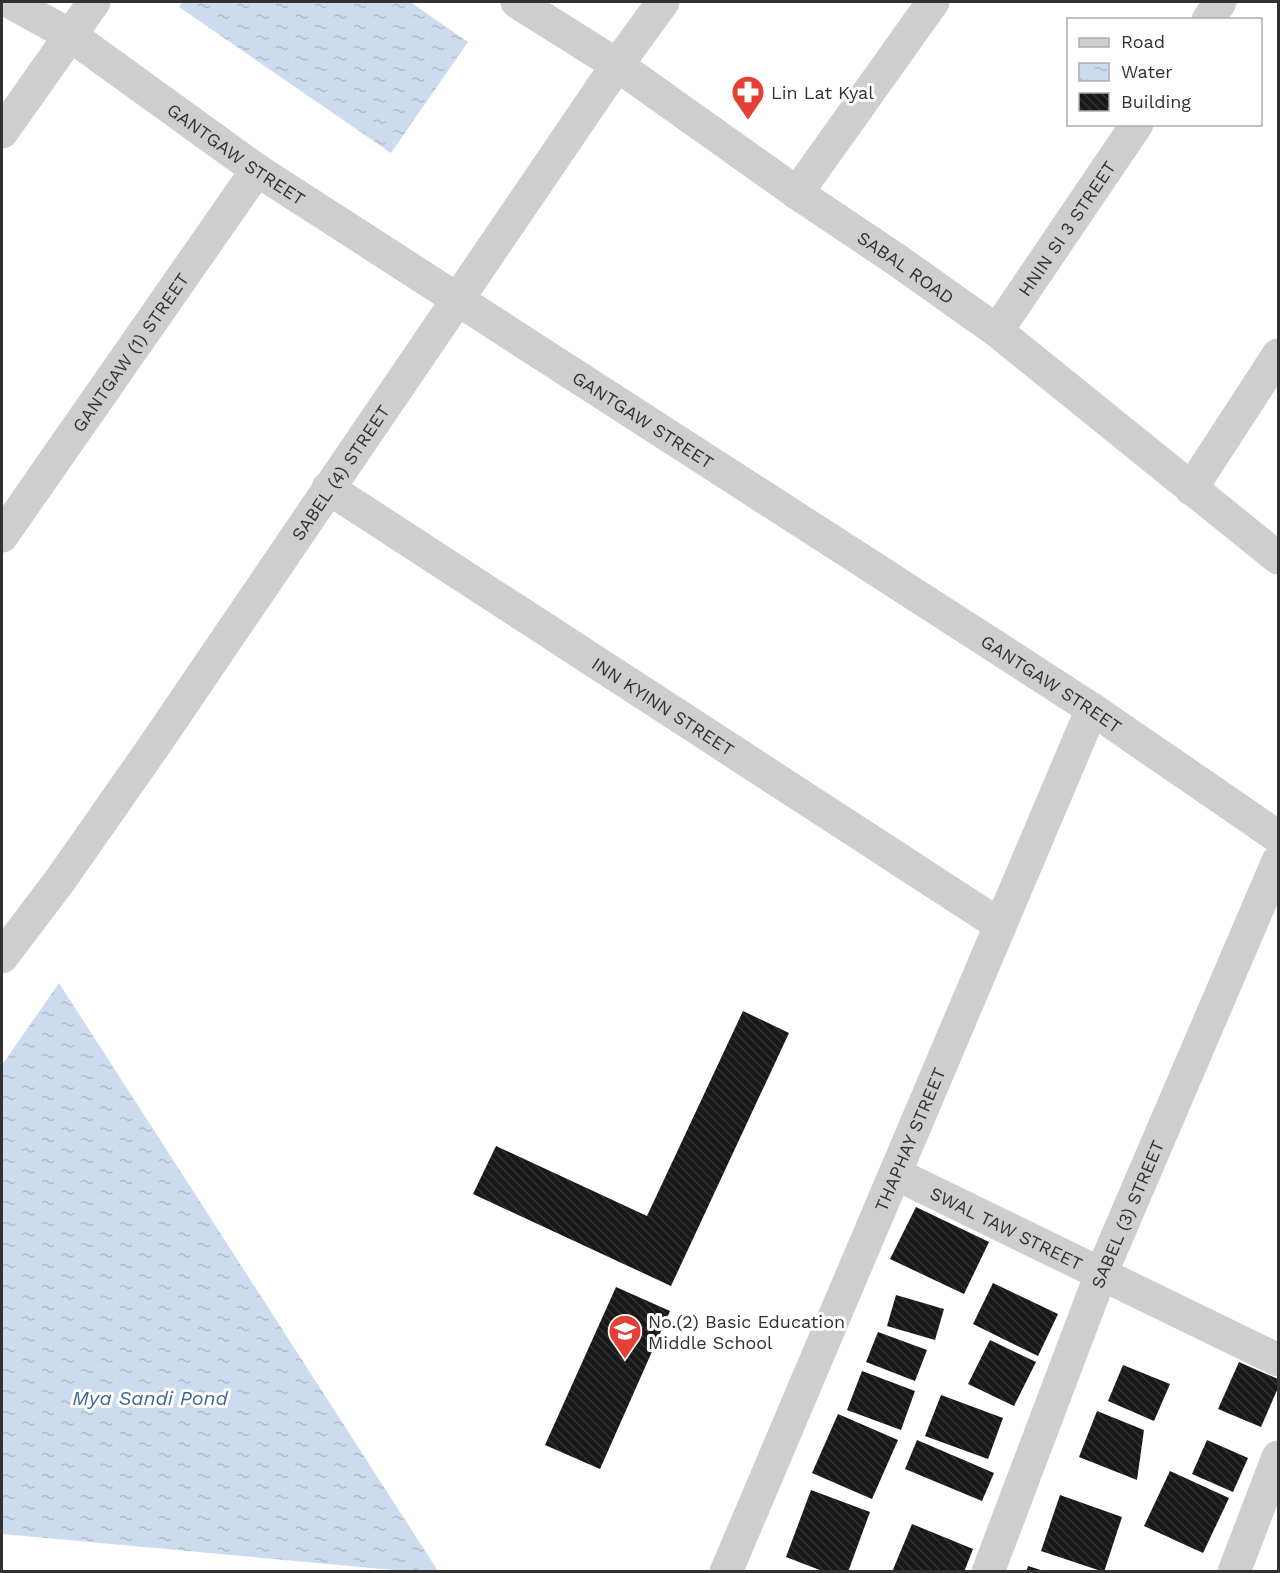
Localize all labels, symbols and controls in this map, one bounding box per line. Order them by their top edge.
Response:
legend [1067,18,1262,126]
text: Road [1121,31,1165,52]
text: Water [1121,61,1173,82]
pharmacy icon: Lin Lat Kyal [730,74,766,121]
place label: Lin Lat Kyal [771,82,874,103]
text: Building [1121,91,1191,112]
street label: GANTGAW STREET [163,98,310,209]
street label: HNIN SI 3 STREET [1013,157,1120,300]
street label: SABAL ROAD [854,226,959,308]
street label: GANTGAW (1) STREET [67,269,193,436]
street label: GANTGAW STREET [569,366,718,473]
street label: SABEL (4) STREET [287,401,394,544]
street label: GANTGAW STREET [977,630,1126,737]
street label: INN KYINN STREET [588,652,738,760]
street label: THAPHAY STREET [870,1064,949,1214]
street label: SABEL (3) STREET [1086,1137,1168,1291]
street label: SWAL TAW STREET [927,1182,1086,1274]
place label: No.(2) Basic Education Middle School [648,1311,845,1353]
school or university icon: No.(2) Basic Education Middle School [607,1313,643,1360]
water label: Mya Sandi Pond [72,1386,228,1410]

